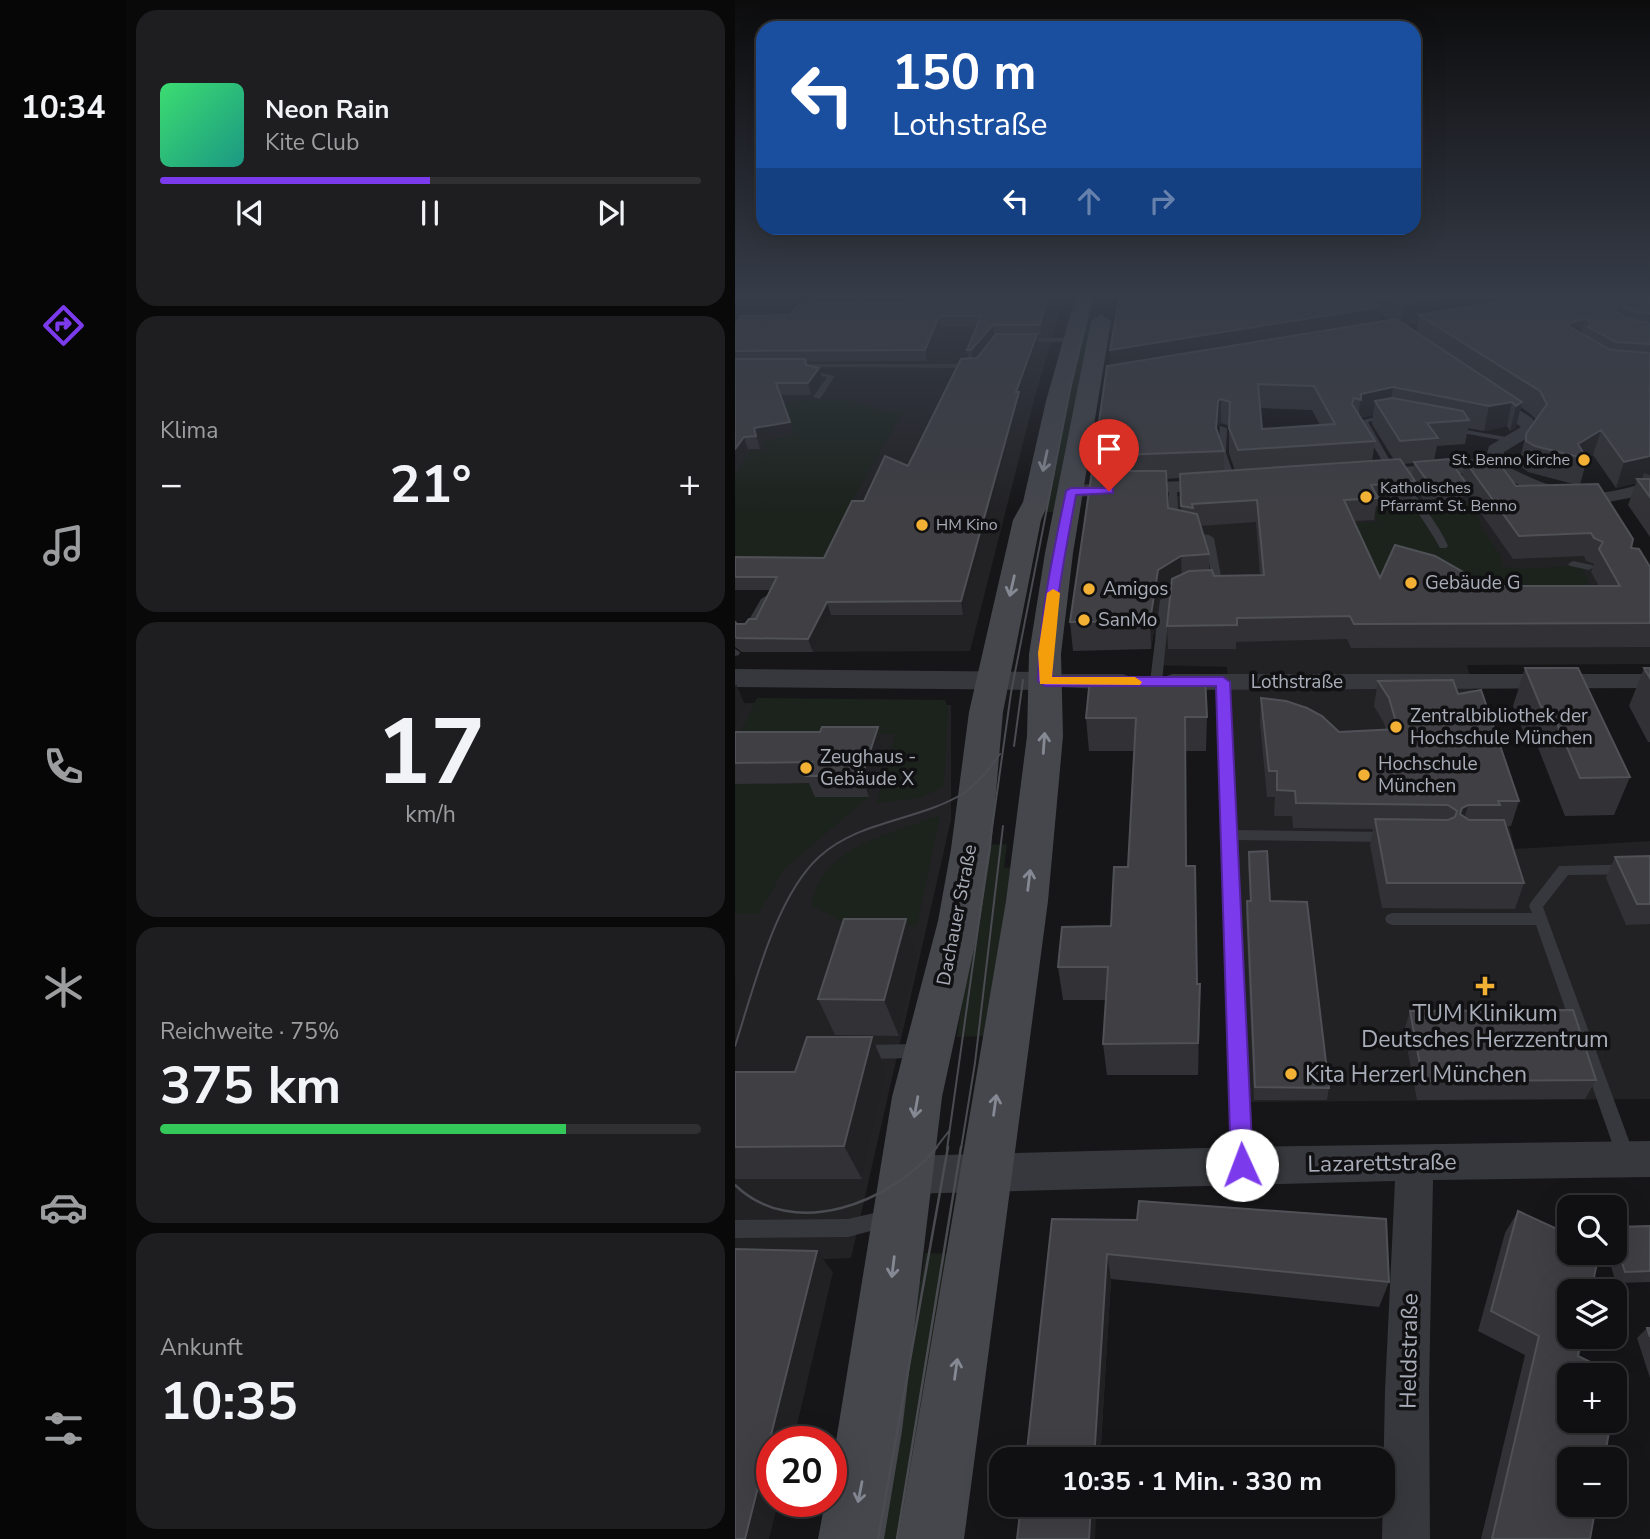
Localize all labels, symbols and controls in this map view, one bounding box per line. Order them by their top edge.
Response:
text: 150 m [892,39,1036,106]
icon: left [777,49,868,140]
text: 10:34 [21,86,105,129]
text: Neon Rain [265,92,390,127]
text: Lothstraße [892,103,1048,146]
text: Kite Club [265,127,359,158]
icon: left [997,182,1035,220]
icon: ahead [1070,182,1108,220]
icon: right [1143,182,1181,220]
icon: previous [231,194,269,232]
icon: pause [411,194,449,232]
icon: next [592,194,630,232]
icon: directions [39,301,88,350]
text: Klima [160,415,218,446]
pin [1079,419,1139,491]
icon: arrive [1090,430,1128,468]
text: 21° [389,449,472,520]
one-way arrow [1037,449,1051,472]
place label: St. Benno Kirche [1452,449,1570,471]
marker: St. Benno Kirche [1576,452,1592,468]
text: − [160,459,183,510]
text: + [678,459,701,510]
place label: Katholisches Pfarramt St. Benno [1380,477,1517,517]
marker: Katholisches Pfarramt St. Benno [1358,489,1374,505]
place label: HM Kino [936,514,998,536]
marker: HM Kino [914,517,930,533]
icon: music [39,521,88,570]
place label: Gebäude G [1425,570,1521,596]
one-way arrow [1005,574,1018,597]
marker: Gebäude G [1403,575,1419,591]
place label: Amigos [1103,576,1168,602]
marker: Amigos [1081,581,1097,597]
place label: SanMo [1098,607,1157,633]
marker: SanMo [1076,612,1092,628]
street label: Lothstraße [1251,669,1343,695]
text: 17 [376,691,485,815]
place label: Zentralbibliothek der Hochschule München [1410,703,1593,751]
marker: Zentralbibliothek der Hochschule München [1388,719,1404,735]
one-way arrow [1038,732,1051,755]
icon: phone [39,742,88,791]
place label: Zeughaus - Gebäude X [820,744,916,792]
place label: Hochschule München [1378,751,1478,799]
marker: Zeughaus - Gebäude X [798,760,814,776]
marker: Hochschule München [1356,767,1372,783]
text: km/h [405,799,456,830]
street label: Dachauer Straße [931,842,983,988]
one-way arrow [1023,870,1036,892]
icon: climate [39,963,88,1012]
marker: TUM Klinikum Deutsches Herzzentrum [1475,976,1495,996]
place label: TUM Klinikum Deutsches Herzzentrum [1361,998,1609,1055]
text: Reichweite · 75% [160,1016,339,1047]
text: 375 km [160,1050,341,1121]
place label: Kita Herzerl München [1305,1059,1527,1090]
marker: Kita Herzerl München [1283,1066,1299,1082]
one-way arrow [989,1094,1002,1117]
one-way arrow [909,1095,922,1118]
position arrow [1205,1128,1279,1202]
street label: Lazarettstraße [1307,1146,1457,1180]
icon: car [39,1183,88,1232]
map controls [1557,1195,1627,1517]
button: search [1557,1195,1627,1265]
one-way arrow [886,1255,899,1278]
button: layers [1557,1279,1627,1349]
street label: Heldstraße [1392,1293,1426,1409]
text: Ankunft [160,1332,242,1363]
one-way arrow [950,1358,963,1381]
button: + [1557,1363,1627,1433]
text: 10:35 [160,1366,298,1437]
icon: filters [39,1404,88,1453]
speed limit sign: 20 [756,1426,847,1517]
button: − [1557,1447,1627,1517]
text: 10:35 · 1 Min. · 330 m [1062,1464,1322,1499]
one-way arrow [853,1480,866,1503]

